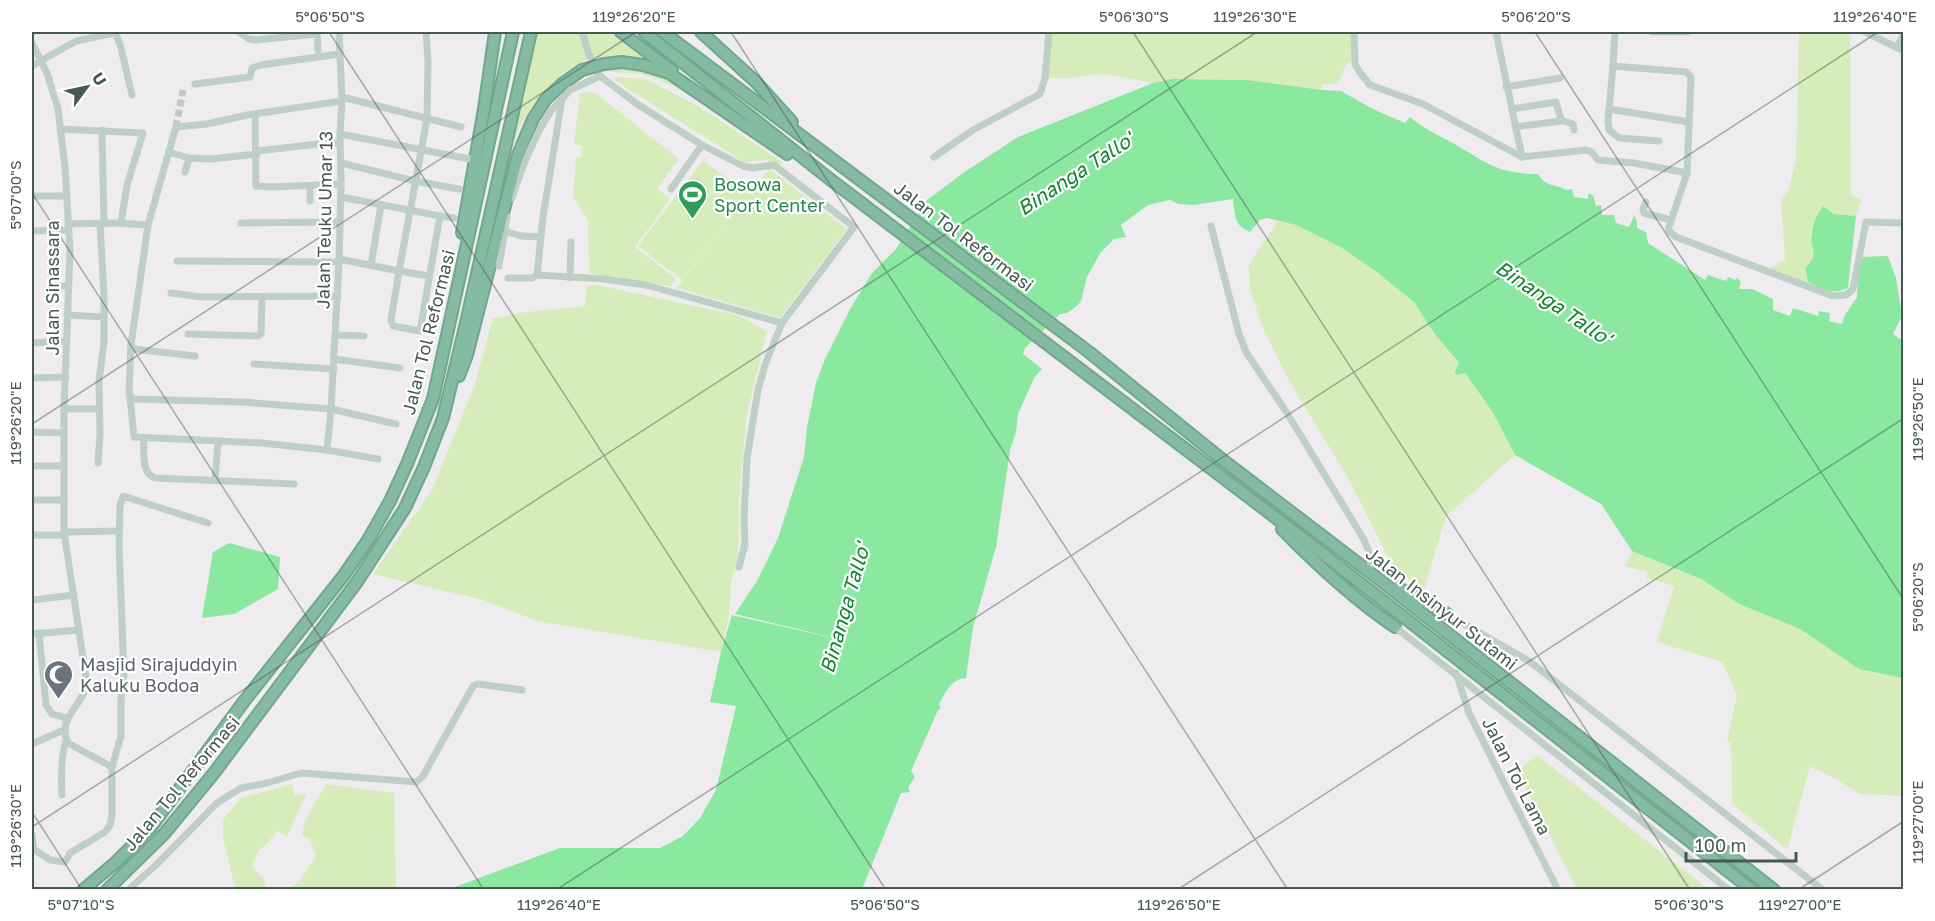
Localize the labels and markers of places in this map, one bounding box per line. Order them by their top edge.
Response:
place label: Bosowa Sport Center [714,173,825,216]
sports icon: Bosowa Sport Center [677,178,709,220]
place label: Masjid Sirajuddyin Kaluku Bodoa [80,653,238,696]
mosque icon: Masjid Sirajuddyin Kaluku Bodoa [43,658,75,700]

